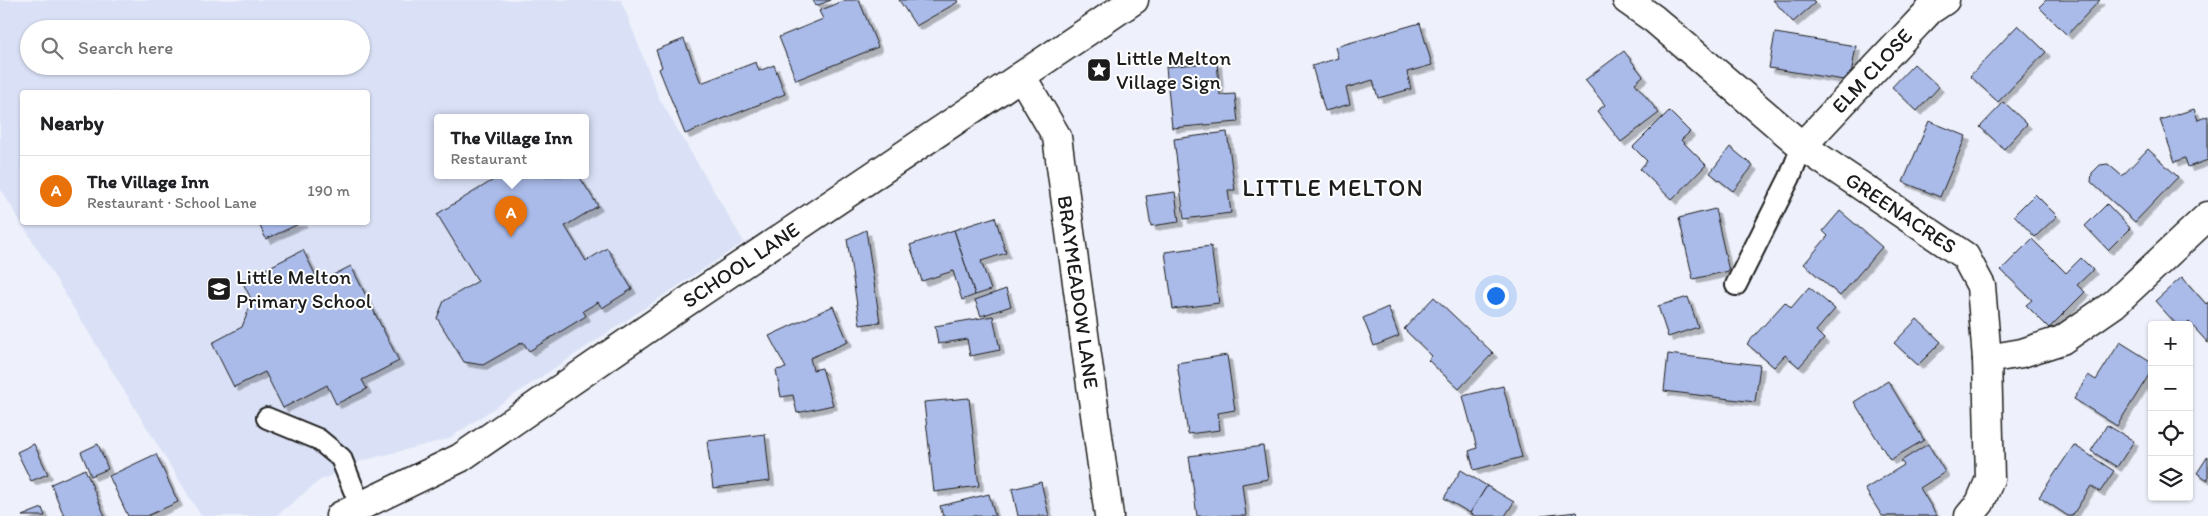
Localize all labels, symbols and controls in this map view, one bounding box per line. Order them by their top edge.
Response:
search box [20,20,370,75]
street label: ELM CLOSE [1826,23,1917,118]
icon: search [38,34,66,62]
text: Search here [78,36,173,59]
place label: Little Melton Village Sign [1116,45,1231,94]
place icon: Little Melton Village Sign [1086,57,1112,83]
text: Nearby [40,110,104,135]
popup [434,114,589,179]
text: The Village Inn [451,126,572,149]
text: Restaurant [451,149,527,168]
street label: GREENACRES [1841,166,1961,259]
text: The Village Inn [87,170,209,193]
district label: LITTLE MELTON [1242,173,1424,202]
text: A [51,181,61,200]
text: 190 m [307,181,350,200]
text: Restaurant · School Lane [87,193,257,212]
street label: BRAYMEADOW LANE [1053,194,1104,390]
pin: A [495,196,527,237]
street label: SCHOOL LANE [678,216,804,313]
place label: Little Melton Primary School [236,264,372,313]
school or university icon: Little Melton Primary School [206,276,232,302]
your location [1483,283,1509,309]
map controls [2148,321,2193,501]
button: + [2148,321,2193,366]
button: − [2148,366,2193,411]
button: locate [2148,411,2193,456]
button: layers [2148,456,2193,501]

